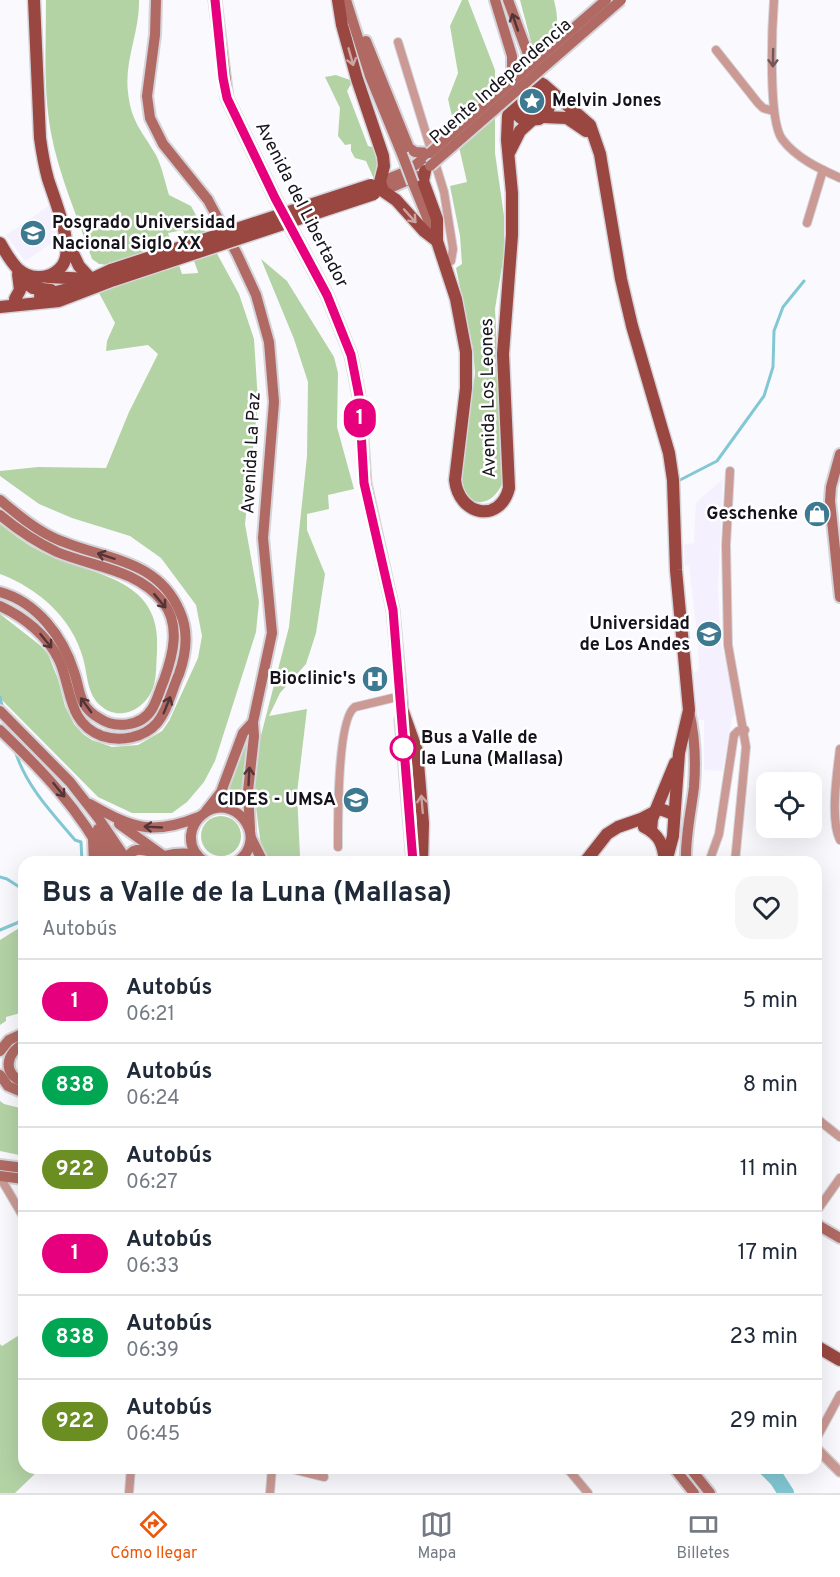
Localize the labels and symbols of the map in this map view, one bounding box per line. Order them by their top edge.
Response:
one-way arrow [509,13,520,32]
street label: Puente Independencia [425,14,577,150]
one-way arrow [345,47,357,66]
one-way arrow [767,48,779,68]
place icon: Melvin Jones [517,86,547,116]
place label: Melvin Jones [552,90,662,113]
street label: Avenida del Libertador [249,118,353,292]
one-way arrow [403,208,417,223]
place label: Posgrado Universidad Nacional Siglo XX [52,212,236,256]
school or university icon: Posgrado Universidad Nacional Siglo XX [18,218,48,248]
street label: Avenida Los Leones [476,318,502,478]
street label: Avenida La Paz [237,391,267,515]
line badge: 1 [340,398,380,438]
shop icon: Geschenke [802,499,832,529]
place label: Geschenke [706,503,798,526]
one-way arrow [97,549,116,560]
one-way arrow [153,593,167,608]
place label: Universidad de Los Andes [579,613,690,657]
school or university icon: Universidad de Los Andes [694,619,724,649]
one-way arrow [39,633,53,648]
hospital icon: Bioclinic's [360,664,390,694]
place label: Bioclinic's [269,668,356,691]
one-way arrow [162,696,173,714]
one-way arrow [80,697,92,713]
place label: Bus a Valle de la Luna (Mallasa) [421,727,563,771]
marker: Bus a Valle de la Luna (Mallasa) [390,735,416,761]
one-way arrow [244,766,255,786]
one-way arrow [52,782,65,798]
school or university icon: CIDES - UMSA [341,785,371,815]
place label: CIDES - UMSA [217,789,336,812]
one-way arrow [416,795,427,815]
one-way arrow [144,822,164,833]

